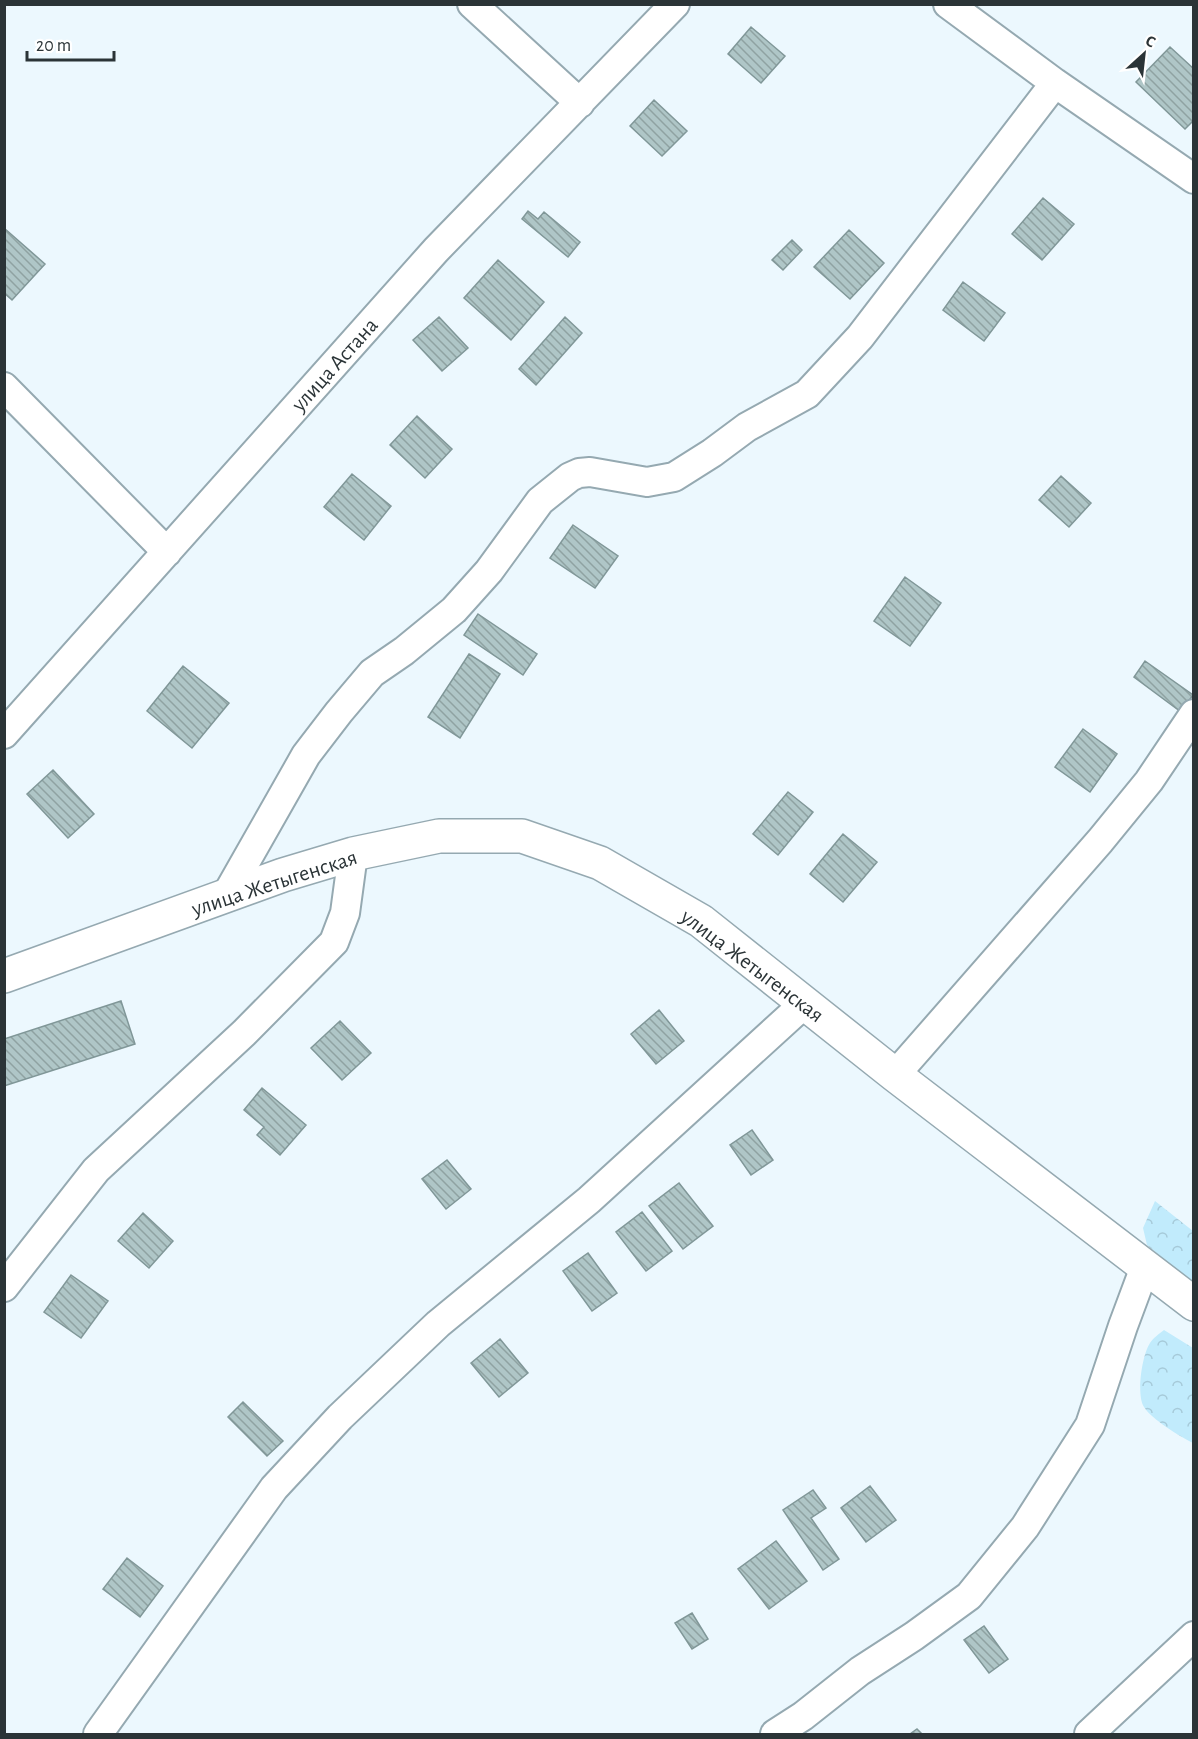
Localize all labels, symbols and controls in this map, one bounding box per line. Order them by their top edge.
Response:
scale bar [27,24,114,62]
north arrow [1114,24,1174,84]
text: С [1143,32,1158,51]
text: 20 m [36,37,71,55]
street label: улица Астана [287,314,382,416]
street label: улица Жетыгенская [188,846,360,920]
street label: улица Жетыгенская [676,905,828,1026]

